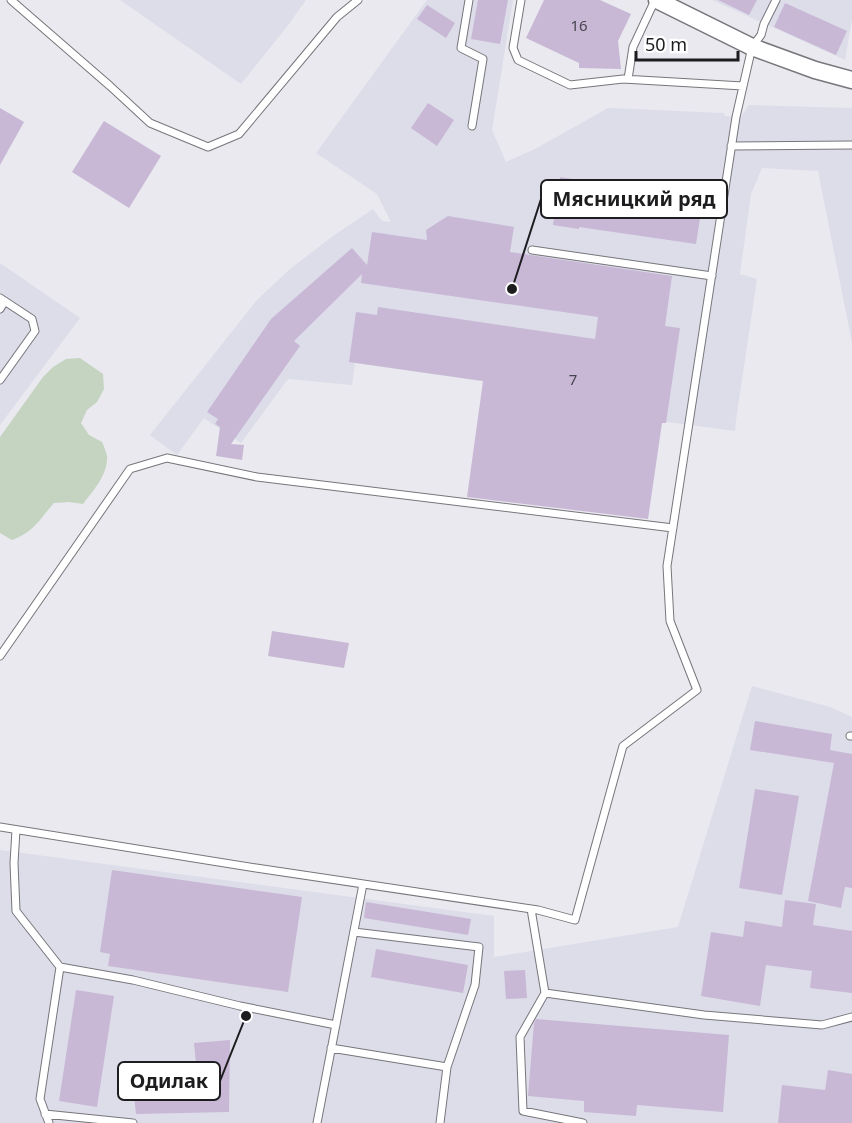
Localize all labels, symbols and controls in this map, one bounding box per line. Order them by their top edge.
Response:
house number: 16 [570,15,588,35]
scale bar [636,24,738,62]
text: 50 m [645,32,687,56]
callout: Мясницкий ряд [541,180,727,218]
text: Мясницкий ряд [553,185,716,212]
house number: 7 [569,369,577,389]
callout: Одилак [118,1062,220,1100]
text: Одилак [130,1067,209,1094]

